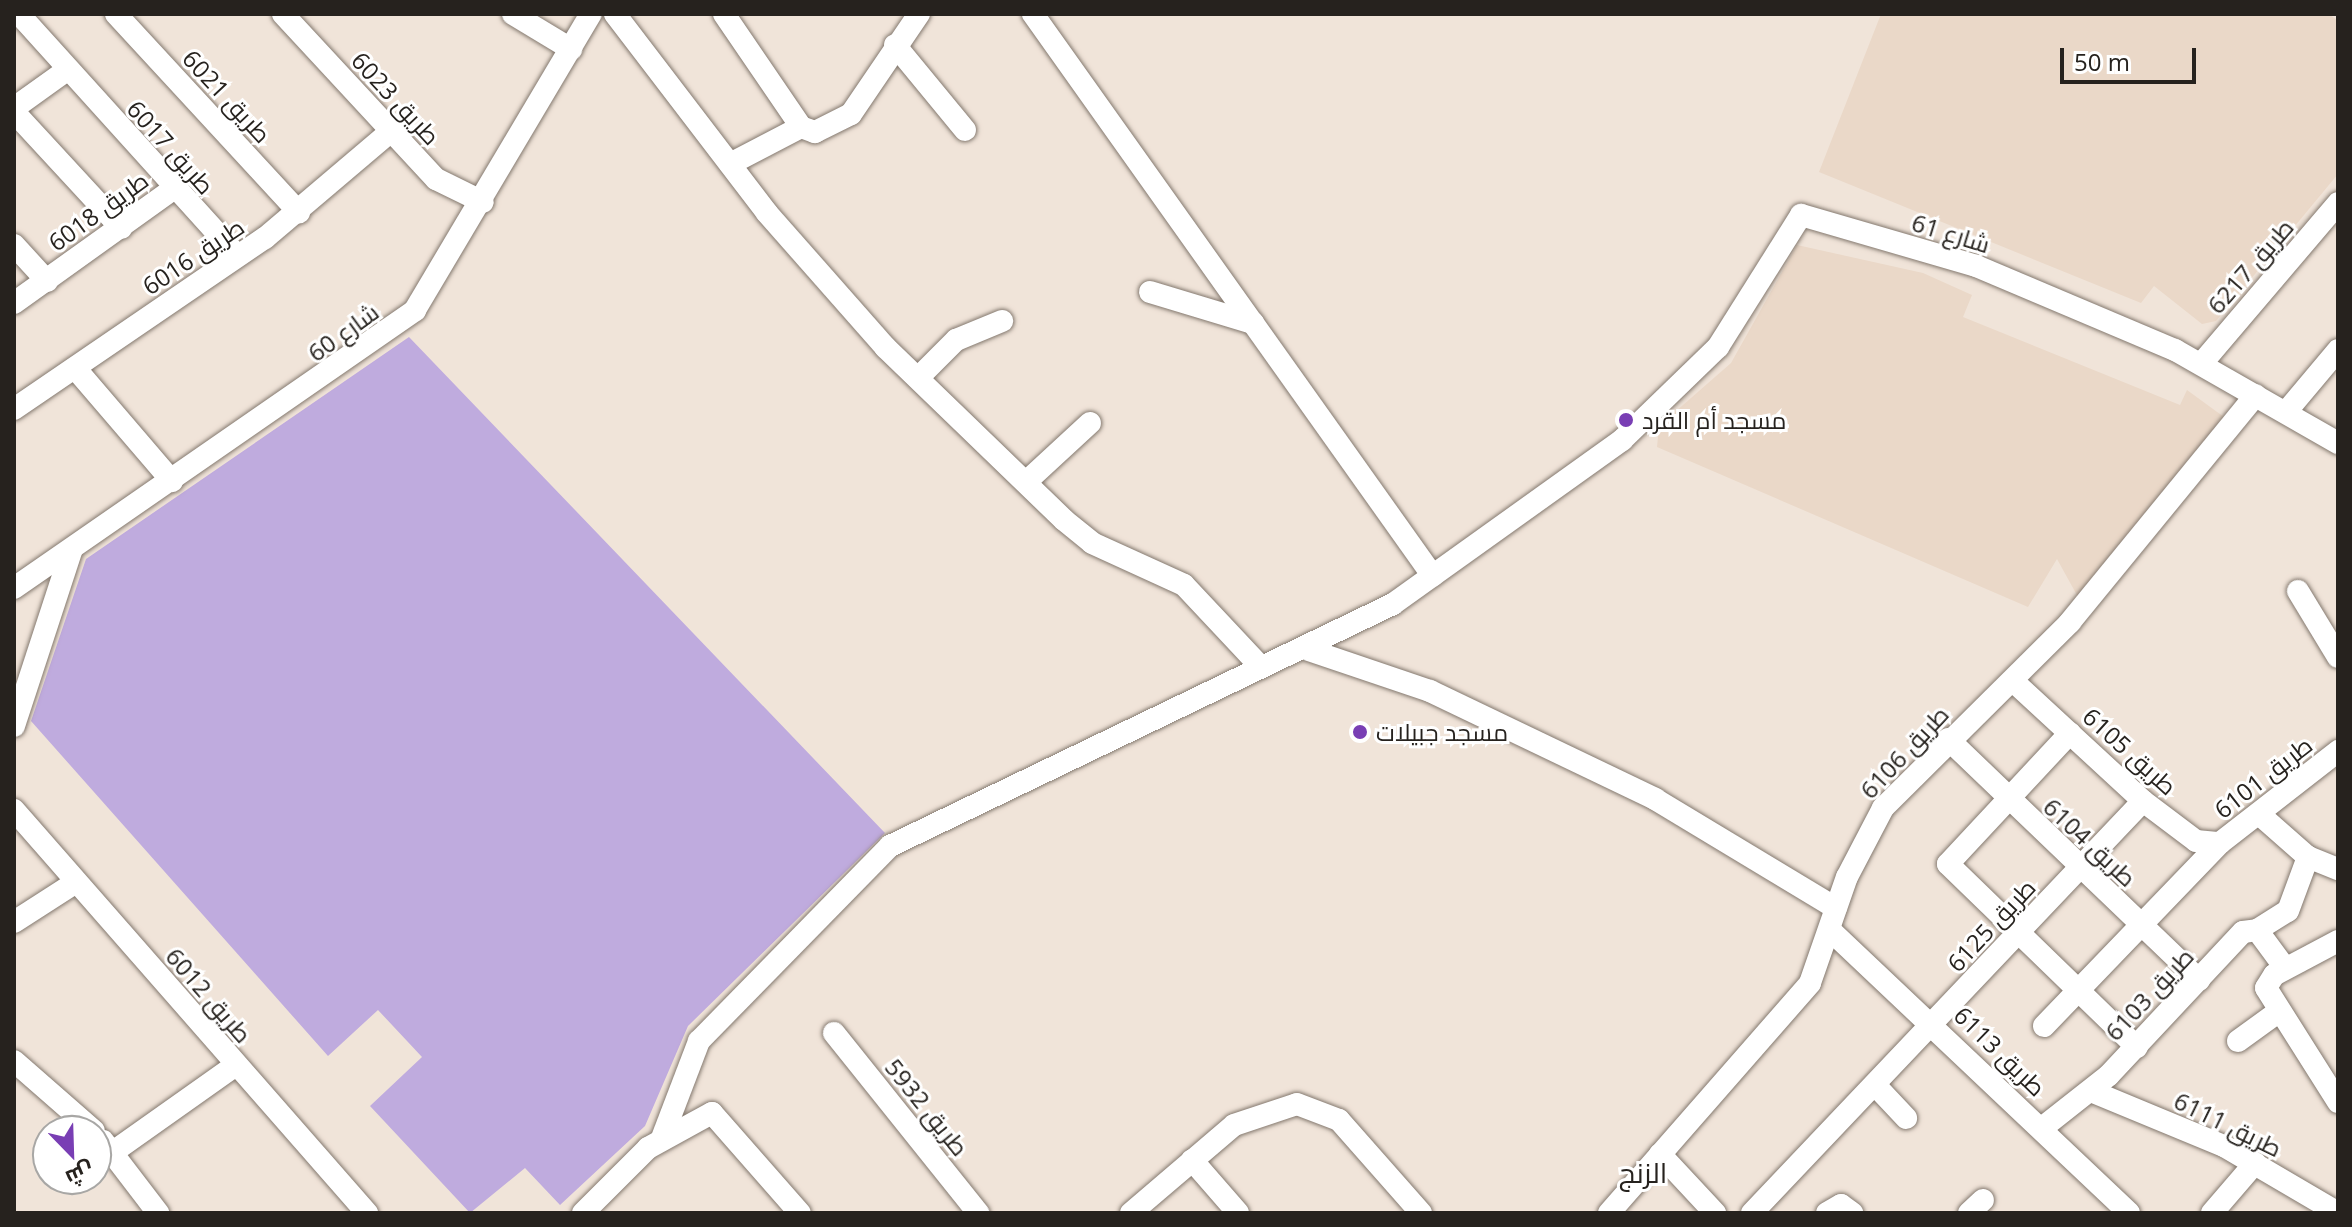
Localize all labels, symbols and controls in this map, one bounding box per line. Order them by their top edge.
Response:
scale bar [2064,32,2200,82]
street label: طريق 6021 [177,44,277,148]
text: 50 m [2074,45,2130,78]
street label: طريق 6023 [346,46,446,150]
street label: طريق 6017 [122,94,220,200]
street label: طريق 6018 [43,165,153,257]
street label: شارع 61 [1908,208,1994,258]
street label: طريق 6016 [137,212,249,300]
street label: طريق 6217 [2201,213,2299,319]
street label: شارع 60 [302,297,384,367]
place label: مسجد أم القرد [1642,406,1786,434]
marker: مسجد أم القرد [1617,411,1635,429]
street label: طريق 6106 [1854,700,1954,804]
street label: طريق 6105 [2077,702,2183,800]
place label: مسجد جبيلات [1376,718,1508,746]
marker: مسجد جبيلات [1351,723,1369,741]
street label: طريق 6101 [2208,730,2318,824]
street label: طريق 6104 [2038,792,2142,892]
street label: طريق 6125 [1941,873,2041,977]
street label: طريق 6012 [160,942,258,1048]
street label: طريق 6103 [2099,942,2199,1046]
street label: طريق 6113 [1948,1000,2052,1102]
street label: طريق 5932 [879,1053,975,1161]
street label: طريق 6111 [2170,1086,2286,1162]
north arrow [32,1115,112,1195]
district label: الزنج [1619,1155,1667,1189]
text: ش [62,1156,99,1195]

